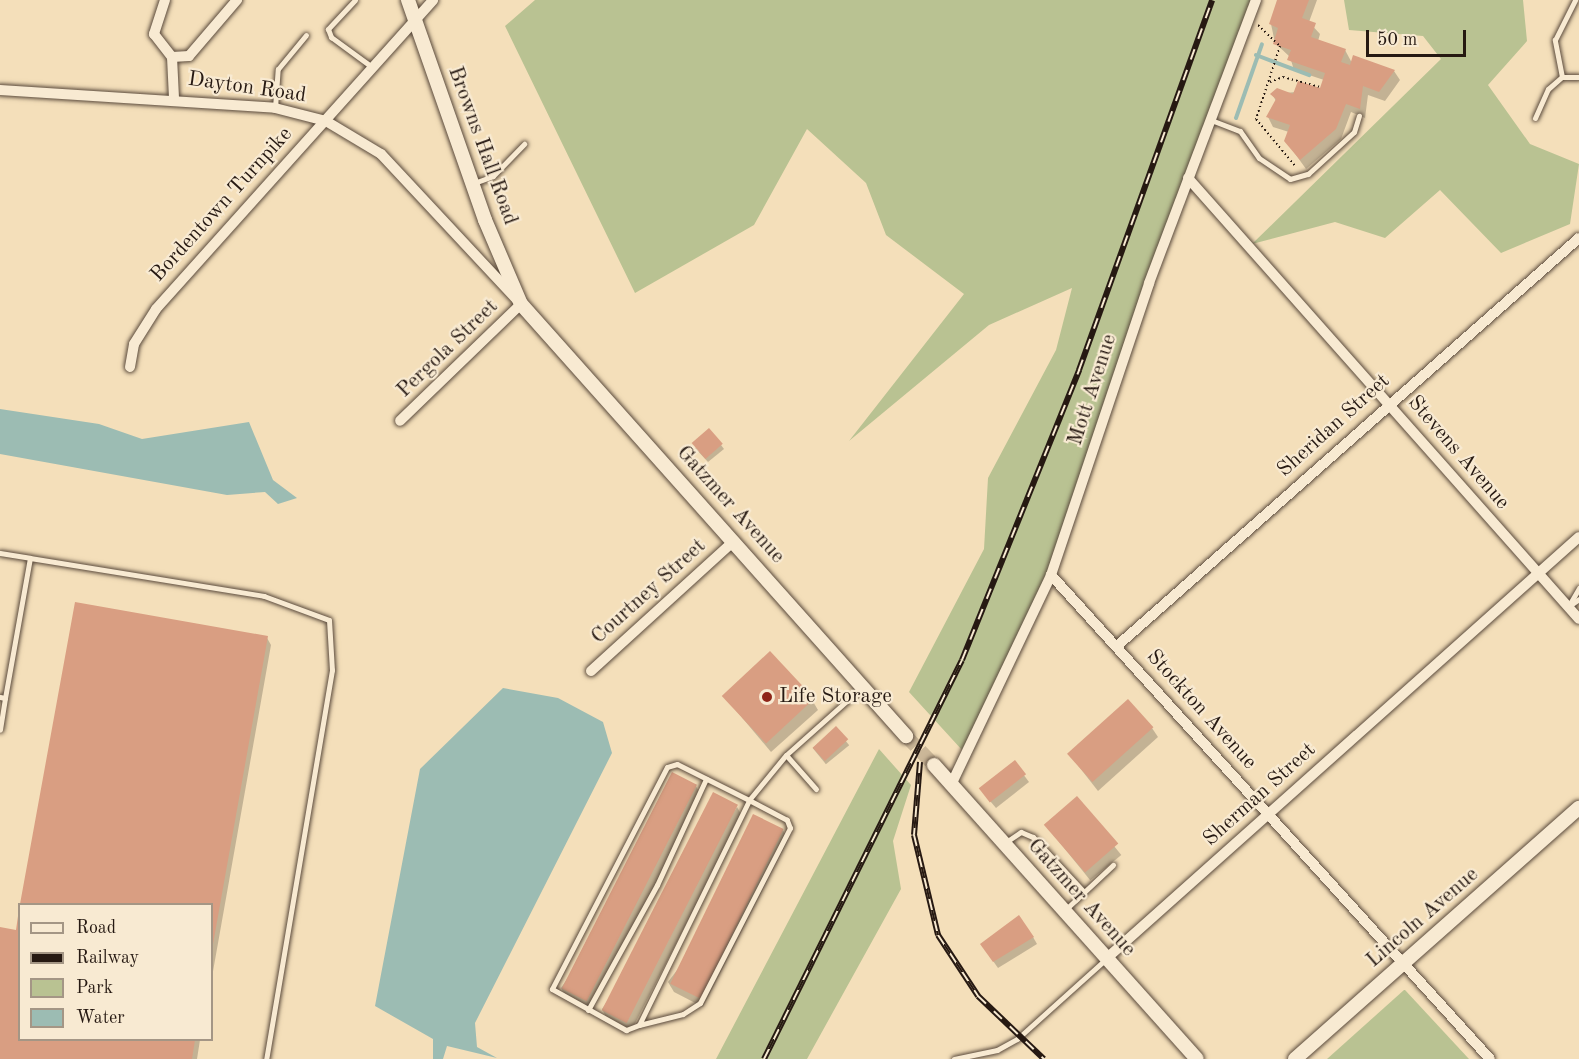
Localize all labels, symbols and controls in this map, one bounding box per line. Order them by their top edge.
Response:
scale bar [1369,18,1470,56]
text: 50 m [1377,31,1417,49]
street label: Browns Hall Road [442,63,522,229]
street label: Dayton Road [186,67,308,109]
street label: Bordentown Turnpike [146,122,298,288]
street label: Pergola Street [392,295,504,403]
street label: Mott Avenue [1063,331,1123,449]
street label: Sheridan Street [1273,369,1395,483]
street label: Stevens Avenue [1402,391,1514,515]
street label: Gatzmer Avenue [671,441,789,569]
street label: Courtney Street [587,534,711,650]
street label: Stockton Avenue [1141,645,1261,775]
place label: Life Storage [779,684,892,710]
marker: Life Storage [760,690,774,704]
street label: Sherman Street [1199,738,1321,852]
street label: Gatzmer Avenue [1022,834,1140,962]
street label: Lincoln Avenue [1362,862,1484,974]
legend [18,903,213,1041]
text: Road [76,919,116,937]
text: Railway [76,949,139,967]
text: Park [76,979,113,997]
text: Water [76,1009,125,1027]

